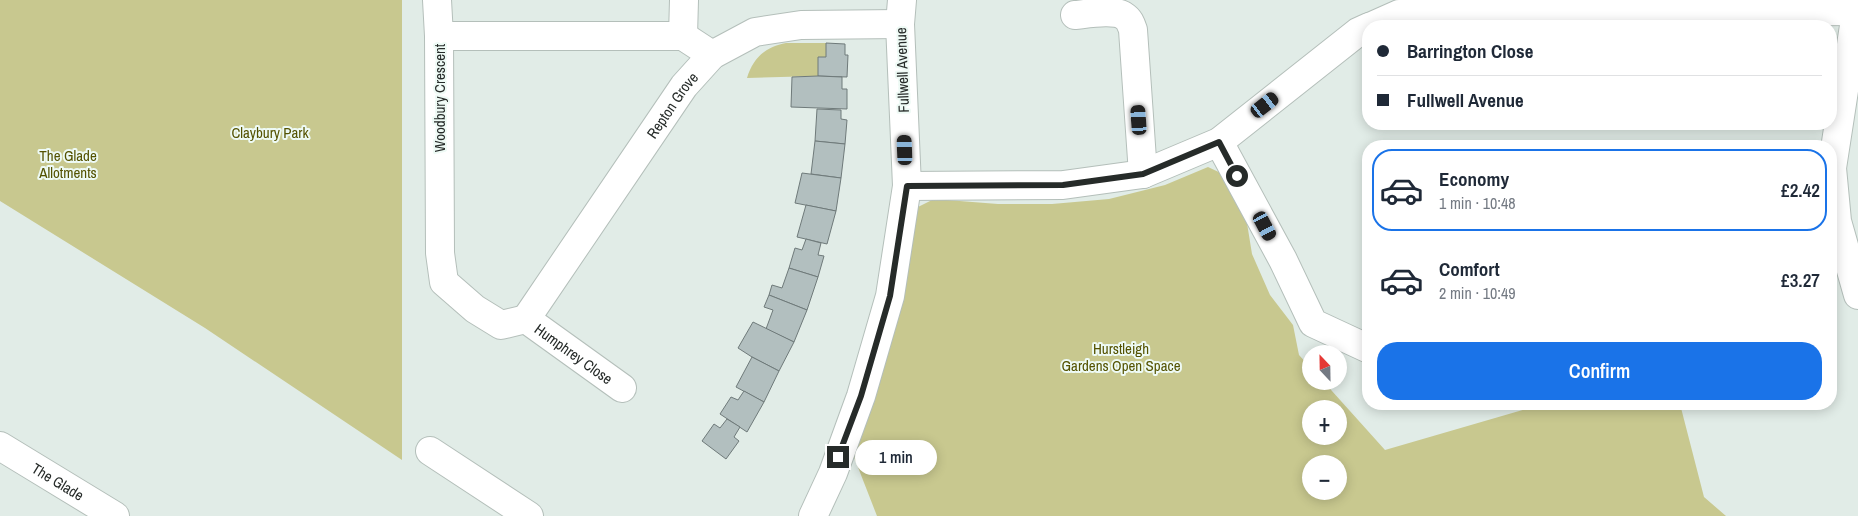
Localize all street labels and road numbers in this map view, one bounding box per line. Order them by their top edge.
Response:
street label: Fullwell Avenue [890,27,914,113]
street label: Woodbury Crescent [429,43,450,152]
street label: Repton Grove [641,67,702,142]
street label: Humphrey Close [531,318,617,389]
street label: The Glade [28,457,88,505]

